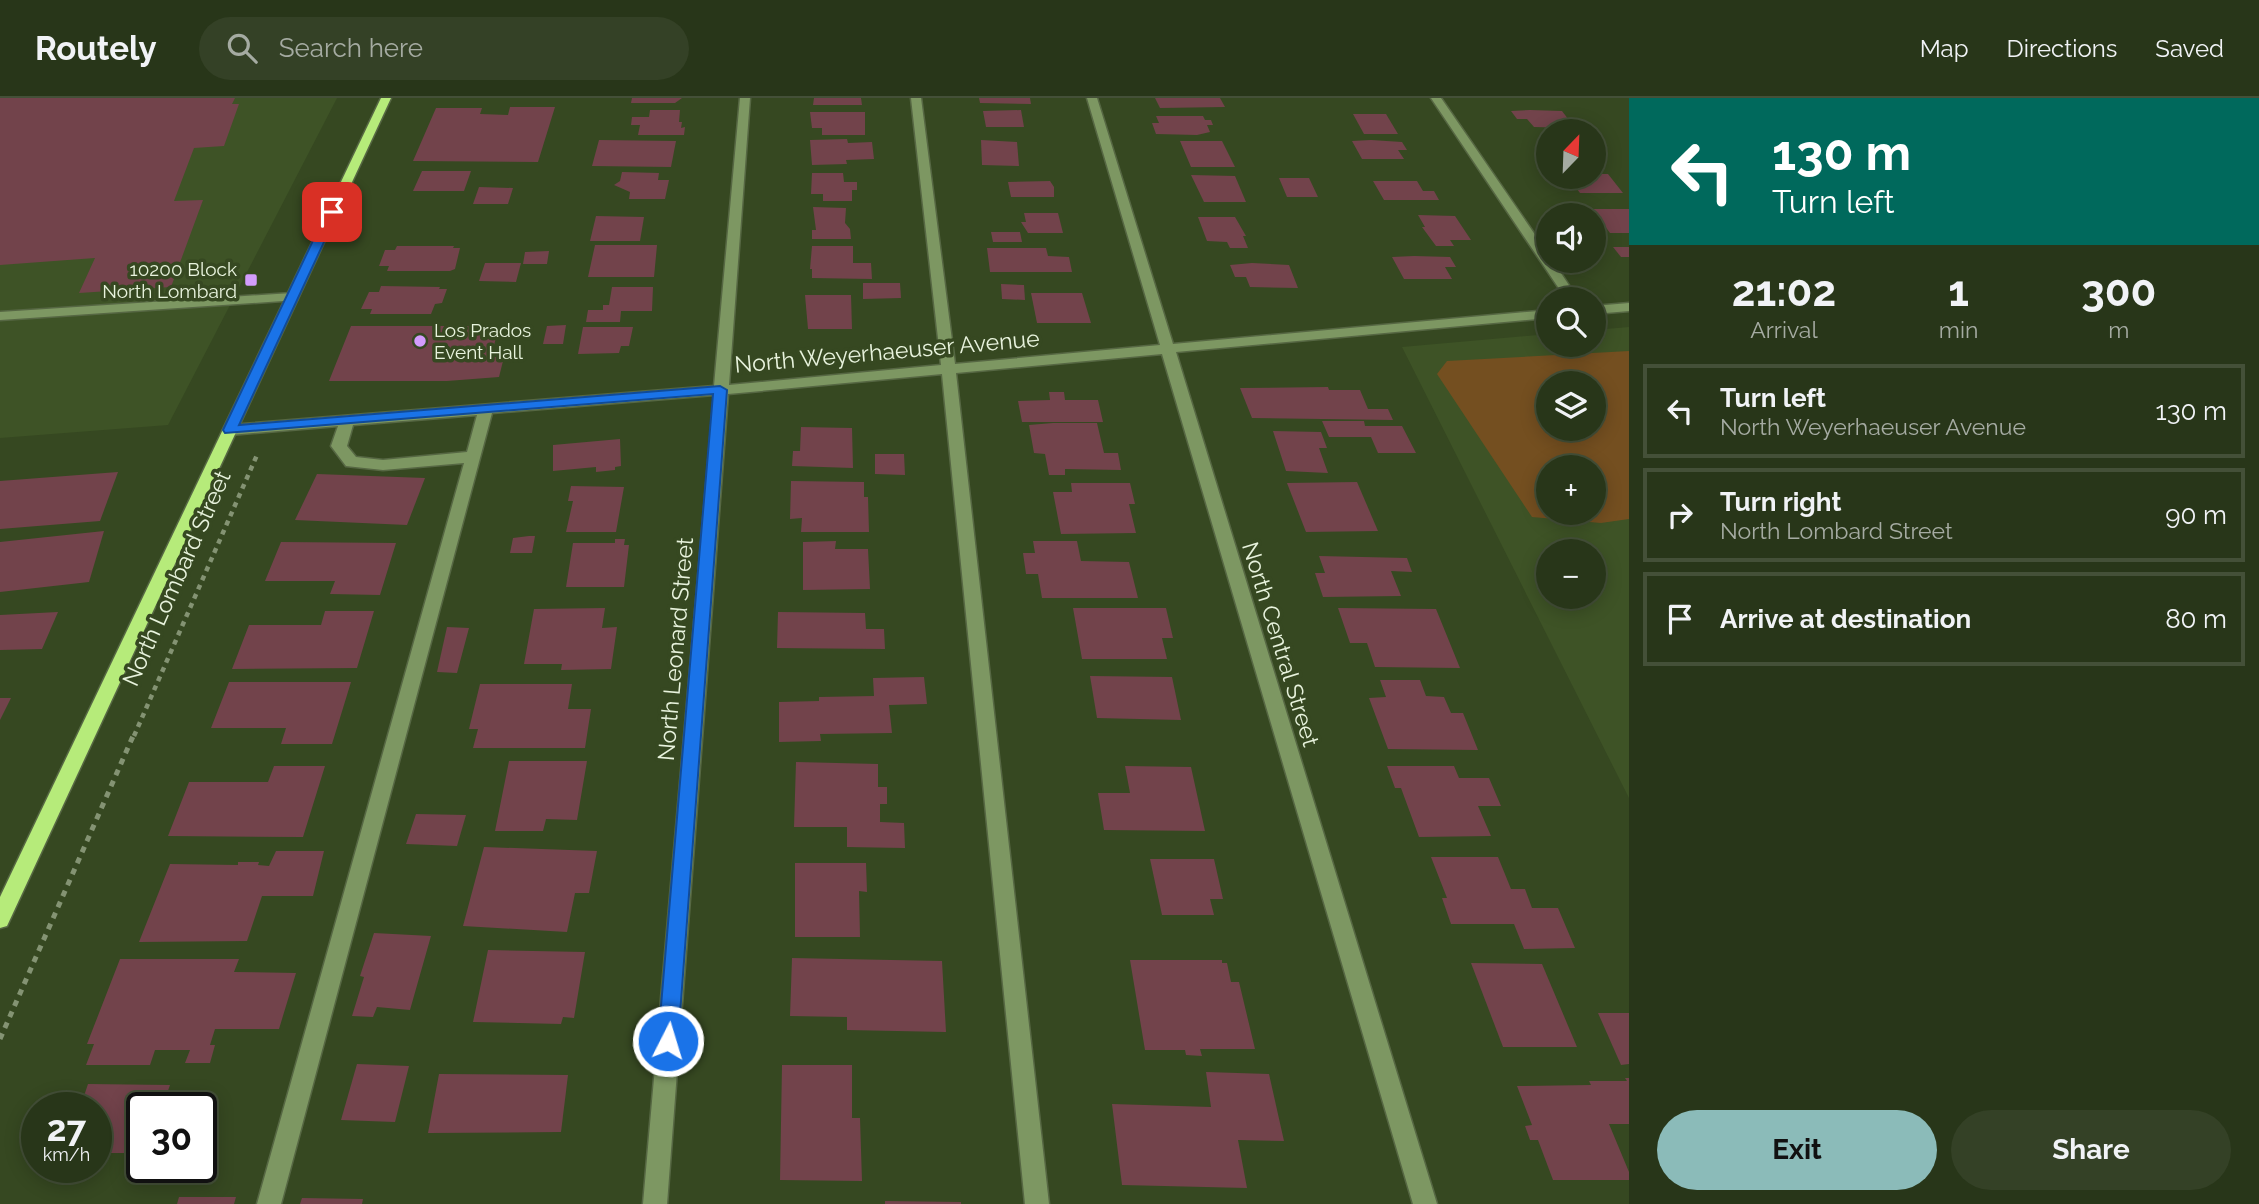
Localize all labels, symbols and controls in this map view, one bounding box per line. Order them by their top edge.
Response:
search box [199,17,689,80]
text: Routely [35,29,157,68]
icon: search [223,29,261,67]
text: Search here [279,33,423,63]
text: Map [1920,34,1969,63]
text: Directions [2007,34,2117,63]
text: Saved [2155,34,2224,63]
north arrow [1536,119,1606,189]
map controls [1536,119,1606,609]
text: 130 m [1772,124,1911,181]
icon: left [1657,126,1748,217]
pin [302,182,362,242]
text: Turn left [1772,183,1894,220]
icon: arrive [313,193,351,231]
button: sound [1536,203,1606,273]
place label: 10200 Block North Lombard [102,258,237,302]
text: 21:02 [1732,267,1836,316]
text: 1 [1948,267,1969,316]
text: 300 [2081,267,2156,316]
marker: 10200 Block North Lombard [243,272,259,288]
button: search [1536,287,1606,357]
text: Arrival [1750,316,1818,343]
text: min [1939,316,1978,343]
text: m [2108,316,2129,343]
place label: Los Prados Event Hall [434,319,531,363]
street label: North Weyerhaeuser Avenue [733,324,1041,378]
marker: Los Prados Event Hall [412,333,428,349]
button: layers [1536,371,1606,441]
text: Turn left [1720,383,1826,413]
icon: left [1661,392,1699,430]
text: 130 m [2156,396,2227,426]
text: North Weyerhaeuser Avenue [1720,413,2026,440]
button: + [1536,455,1606,525]
street label: North Lombard Street [116,466,236,690]
text: Turn right [1720,487,1841,517]
icon: right [1661,496,1699,534]
text: 90 m [2165,500,2227,530]
text: North Lombard Street [1720,517,1953,544]
street label: North Leonard Street [652,536,698,762]
street label: North Central Street [1237,539,1325,750]
button: − [1536,539,1606,609]
icon: arrive [1661,600,1699,638]
text: Arrive at destination [1720,604,1971,634]
text: 80 m [2165,604,2227,634]
position arrow [631,1004,705,1078]
speed limit sign: 30 [126,1092,217,1183]
text: 27 [47,1108,86,1149]
button: Exit [1657,1110,1937,1190]
button: Share [1951,1110,2231,1190]
text: km/h [43,1144,90,1165]

